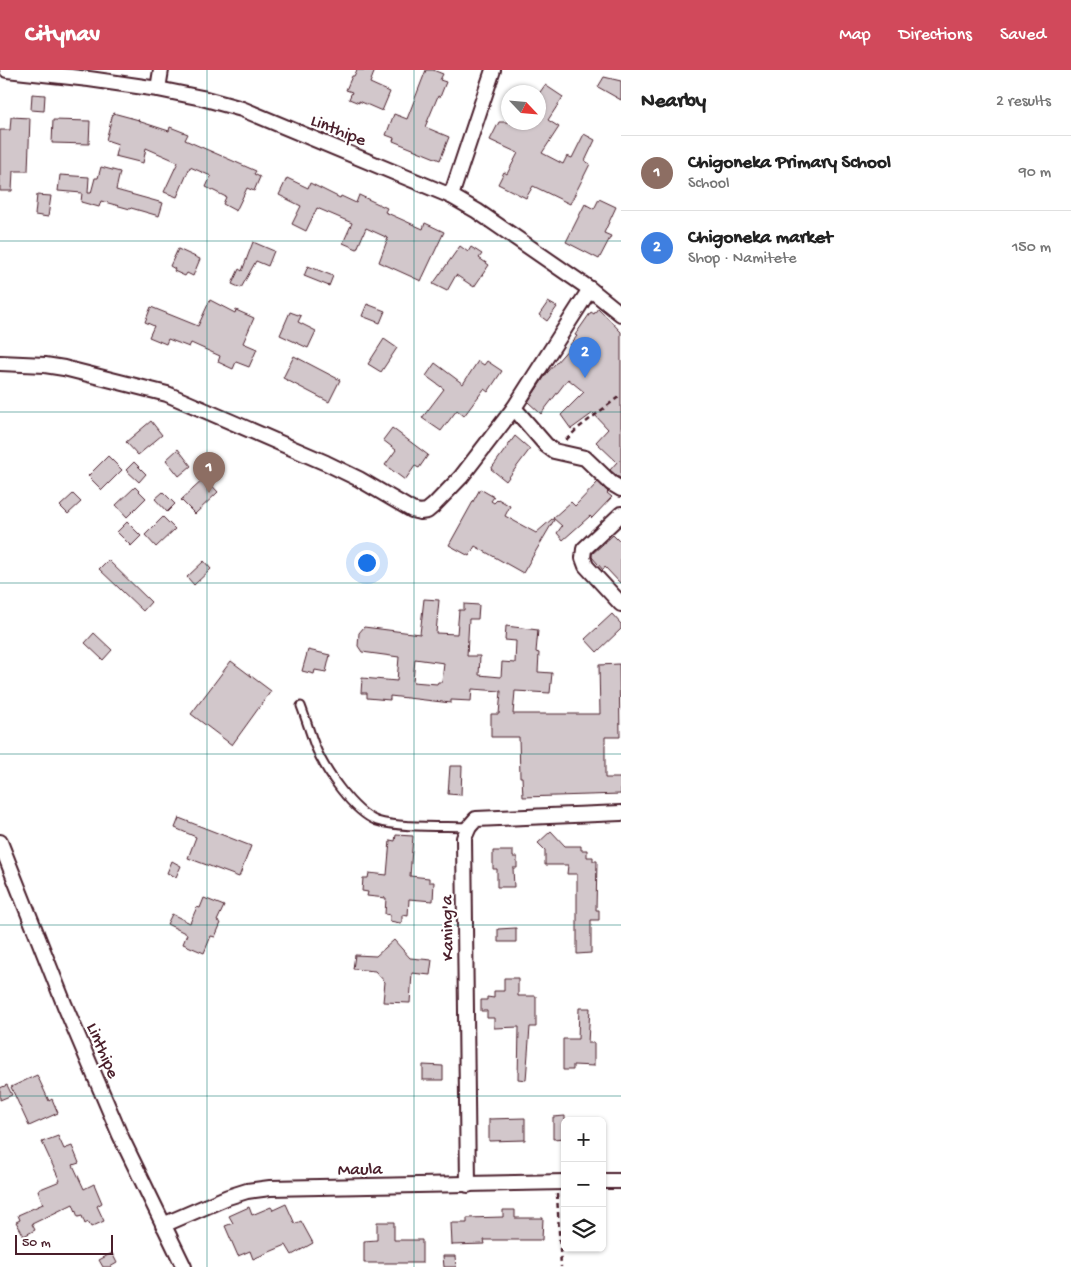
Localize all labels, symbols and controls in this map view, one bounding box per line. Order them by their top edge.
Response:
text: Citynav [25,21,100,50]
text: Map [839,25,871,46]
text: Directions [899,25,972,46]
text: Saved [1000,25,1046,46]
north arrow [501,85,546,130]
text: Nearby [641,90,706,115]
text: 2 results [996,93,1051,112]
street label: Linthipe [307,111,370,152]
text: Chigoneka Primary School [688,152,891,175]
text: 1 [654,164,660,183]
text: 90 m [1019,164,1051,183]
text: School [688,175,730,194]
text: Chigoneka market [688,227,832,250]
text: 2 [653,239,661,258]
text: 150 m [1012,239,1051,258]
text: Shop · Namitete [688,250,797,269]
pin: 2 [569,337,601,378]
pin: 1 [193,452,225,493]
your location [354,550,380,576]
street label: Kaning'a [437,894,460,961]
street label: Linthipe [81,1020,123,1082]
map controls [561,1117,606,1252]
button: + [561,1117,606,1162]
street label: Maula [337,1160,384,1181]
button: − [561,1162,606,1207]
button: layers [561,1207,606,1252]
scale bar [15,1232,112,1255]
text: 50 m [22,1235,51,1252]

